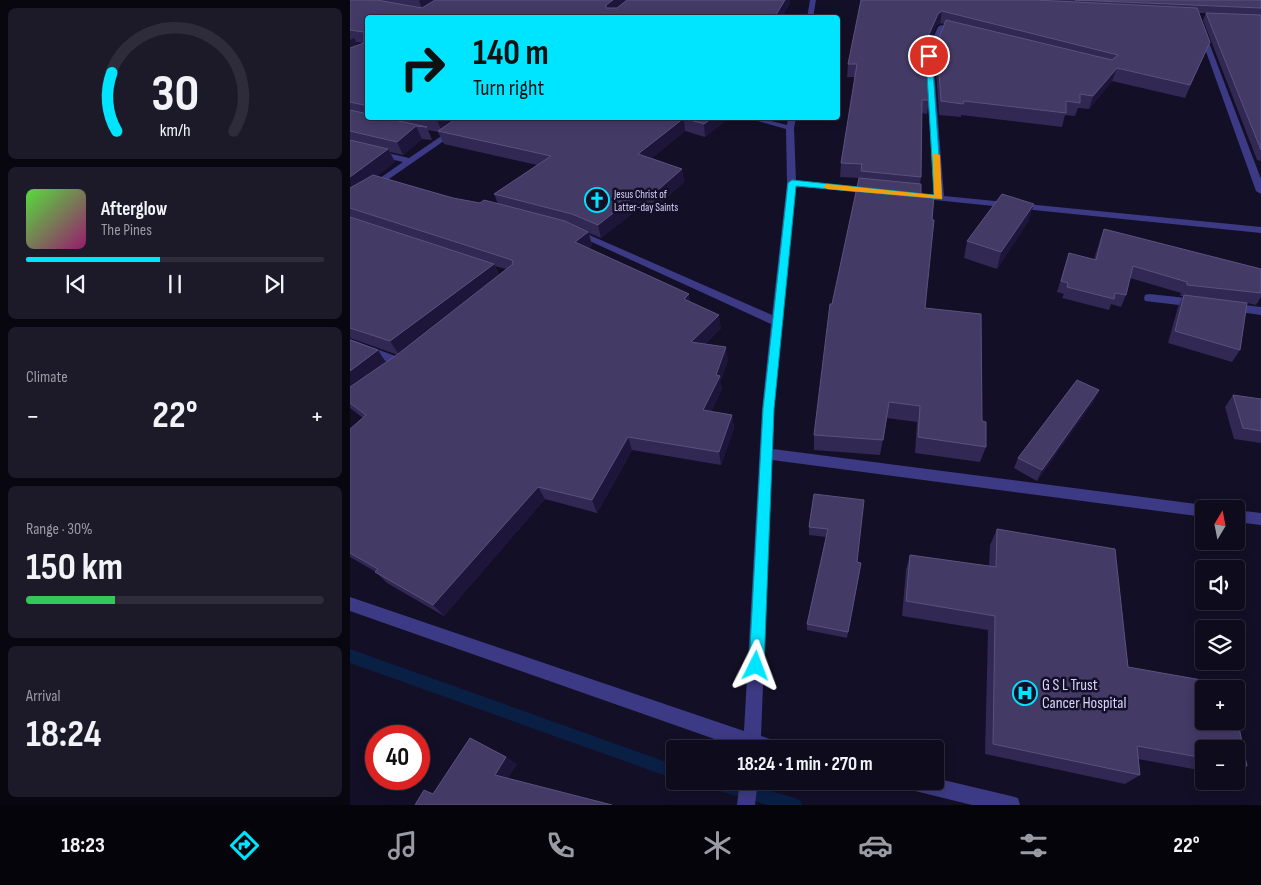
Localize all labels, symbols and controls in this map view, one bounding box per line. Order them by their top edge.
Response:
text: 140 m [473,32,549,75]
icon: right [390,35,455,100]
pin [908,35,950,77]
icon: arrive [915,42,943,70]
text: 30 [151,63,199,126]
text: Turn right [473,75,544,102]
text: km/h [160,120,190,141]
church icon: Jesus Christ of Latter-day Saints [584,187,610,213]
place label: Jesus Christ of Latter-day Saints [613,188,678,214]
text: Afterglow [101,198,167,221]
text: The Pines [101,221,152,240]
icon: previous [62,270,90,298]
icon: pause [161,270,189,298]
icon: next [260,270,288,298]
text: Climate [26,368,68,387]
text: 22° [152,393,198,438]
text: − [26,400,40,433]
text: + [310,400,324,433]
north arrow [1195,500,1245,550]
map controls [1195,500,1245,790]
text: Range · 30% [26,520,93,539]
text: 150 km [26,545,123,590]
button: sound [1195,560,1245,610]
button: layers [1195,620,1245,670]
position arrow [729,639,781,691]
place label: G S L Trust Cancer Hospital [1042,676,1126,713]
hospital icon: G S L Trust Cancer Hospital [1012,680,1038,706]
button: + [1195,680,1245,730]
text: Arrival [26,687,60,706]
text: 18:24 [26,712,101,757]
speed limit sign: 40 [365,725,430,790]
button: − [1195,740,1245,790]
text: 18:24 · 1 min · 270 m [737,753,873,776]
icon: directions [227,828,262,863]
icon: music [385,828,420,863]
icon: phone [543,828,578,863]
icon: climate [700,828,735,863]
icon: car [858,828,893,863]
icon: filters [1016,828,1051,863]
text: 18:23 [61,832,105,859]
text: 22° [1173,832,1200,859]

